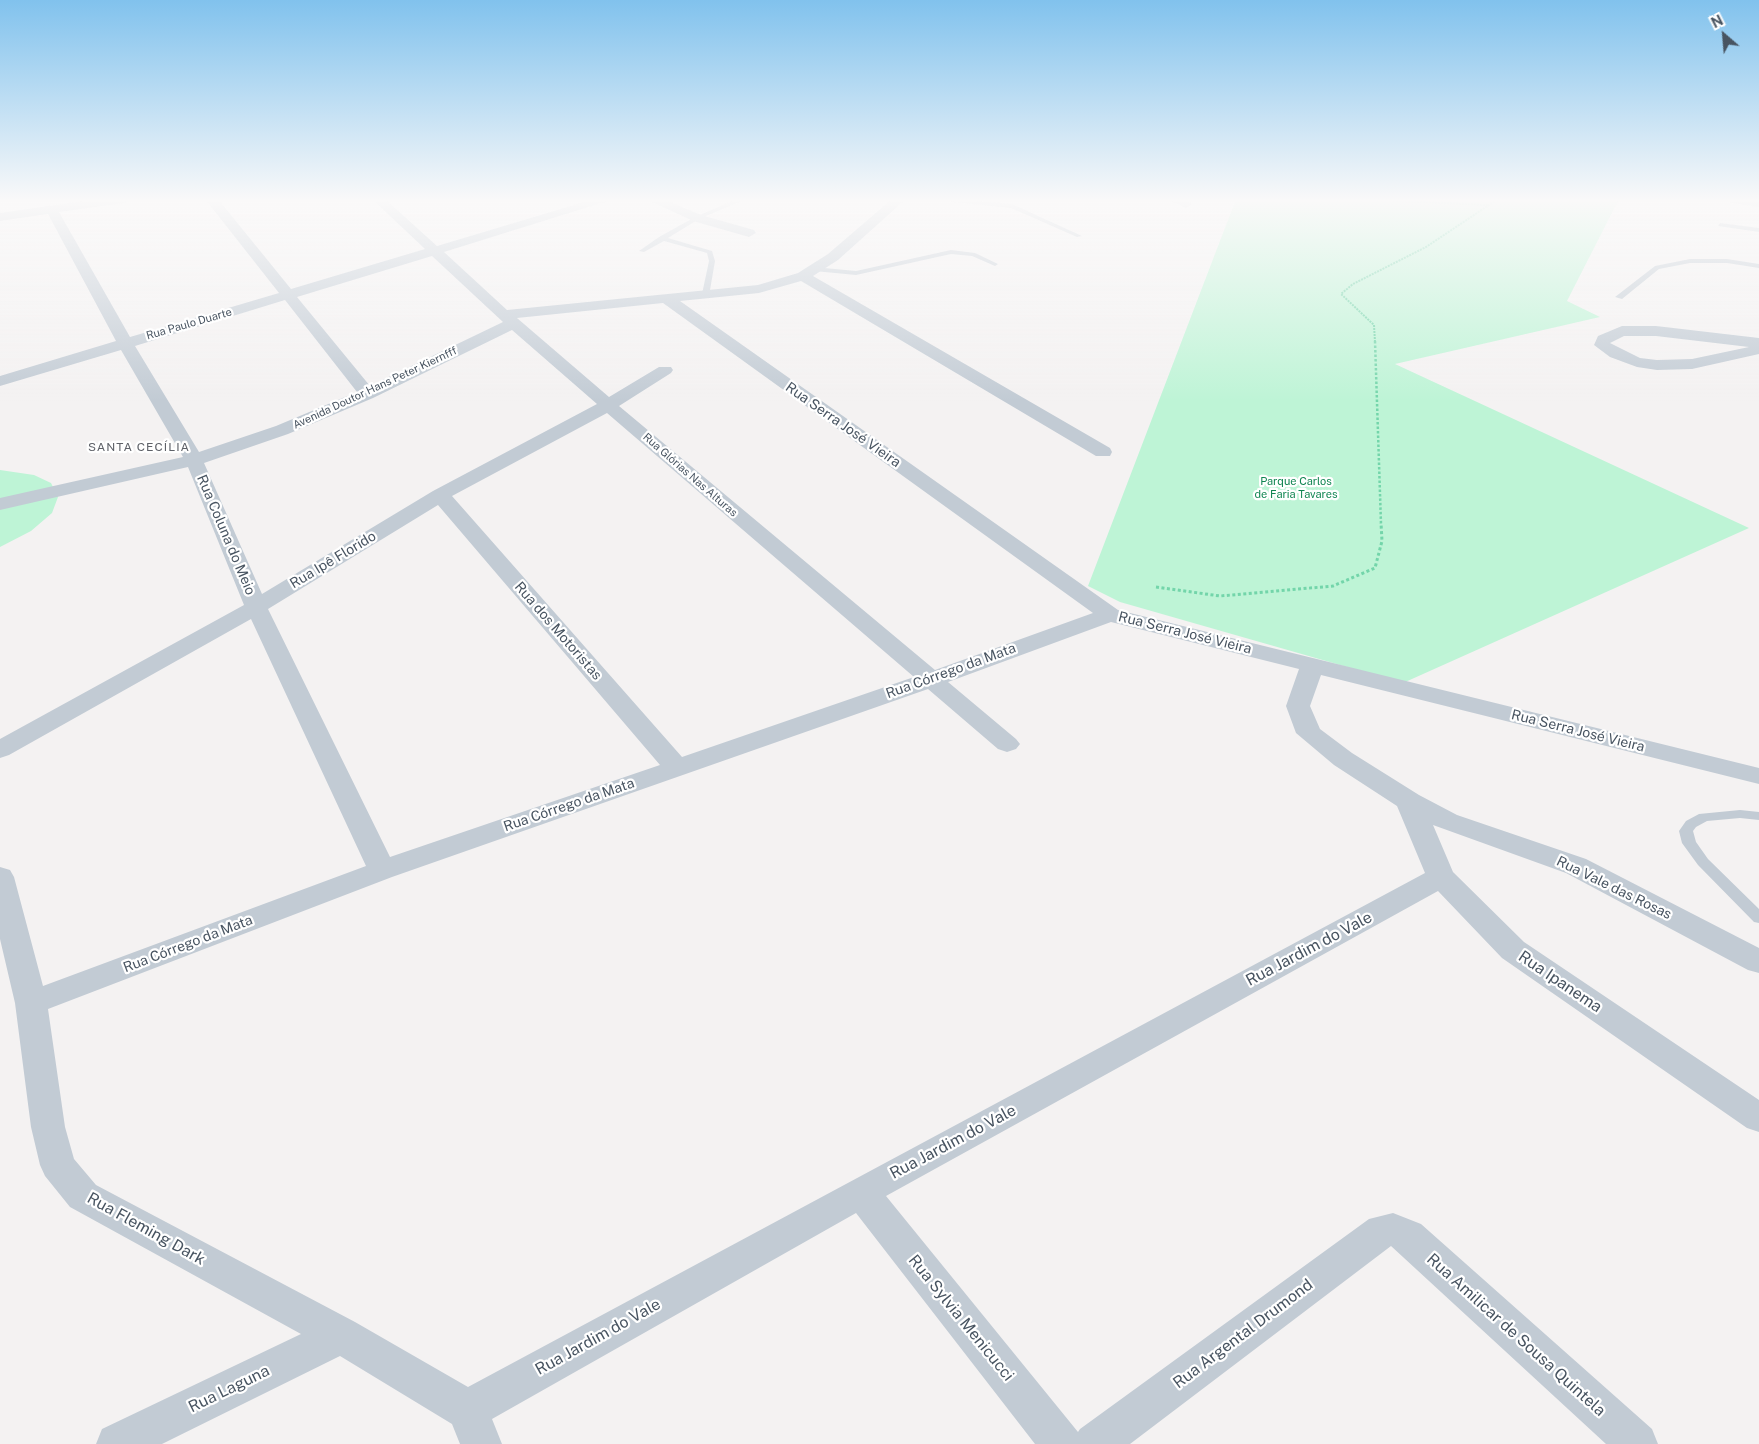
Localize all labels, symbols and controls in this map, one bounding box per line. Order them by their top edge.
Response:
north arrow [1699,10,1749,60]
text: N [1709,12,1726,31]
street label: Rua Paulo Duarte [145,305,233,343]
street label: Avenida Doutor Hans Peter Kiernfff [291,344,459,432]
street label: Rua Serra José Vieira [782,379,904,471]
street label: Rua Glórias Nas Alturas [640,430,740,520]
district label: SANTA CECÍLIA [86,440,192,454]
street label: Rua Coluna do Meio [193,472,259,598]
park label: Parque Carlos de Faria Tavares [1254,475,1338,501]
street label: Rua Ipê Florido [287,528,379,592]
street label: Rua dos Motoristas [511,579,605,683]
street label: Rua Serra José Vieira [1117,608,1253,658]
street label: Rua Córrego da Mata [884,640,1018,702]
street label: Rua Serra José Vieira [1510,706,1646,756]
street label: Rua Córrego da Mata [501,775,637,835]
street label: Rua Vale das Rosas [1554,853,1674,923]
street label: Rua Jardim do Vale [1243,908,1375,990]
street label: Rua Córrego da Mata [121,912,255,976]
street label: Rua Ipanema [1515,947,1605,1017]
street label: Rua Jardim do Vale [887,1101,1019,1183]
street label: Rua Fleming Dark [84,1189,208,1269]
street label: Rua Amilicar de Sousa Quintela [1423,1250,1609,1420]
street label: Rua Sylvia Menicucci [904,1251,1018,1385]
street label: Rua Argental Drumond [1169,1275,1317,1393]
street label: Rua Jardim do Vale [532,1295,664,1379]
street label: Rua Laguna [185,1361,273,1417]

